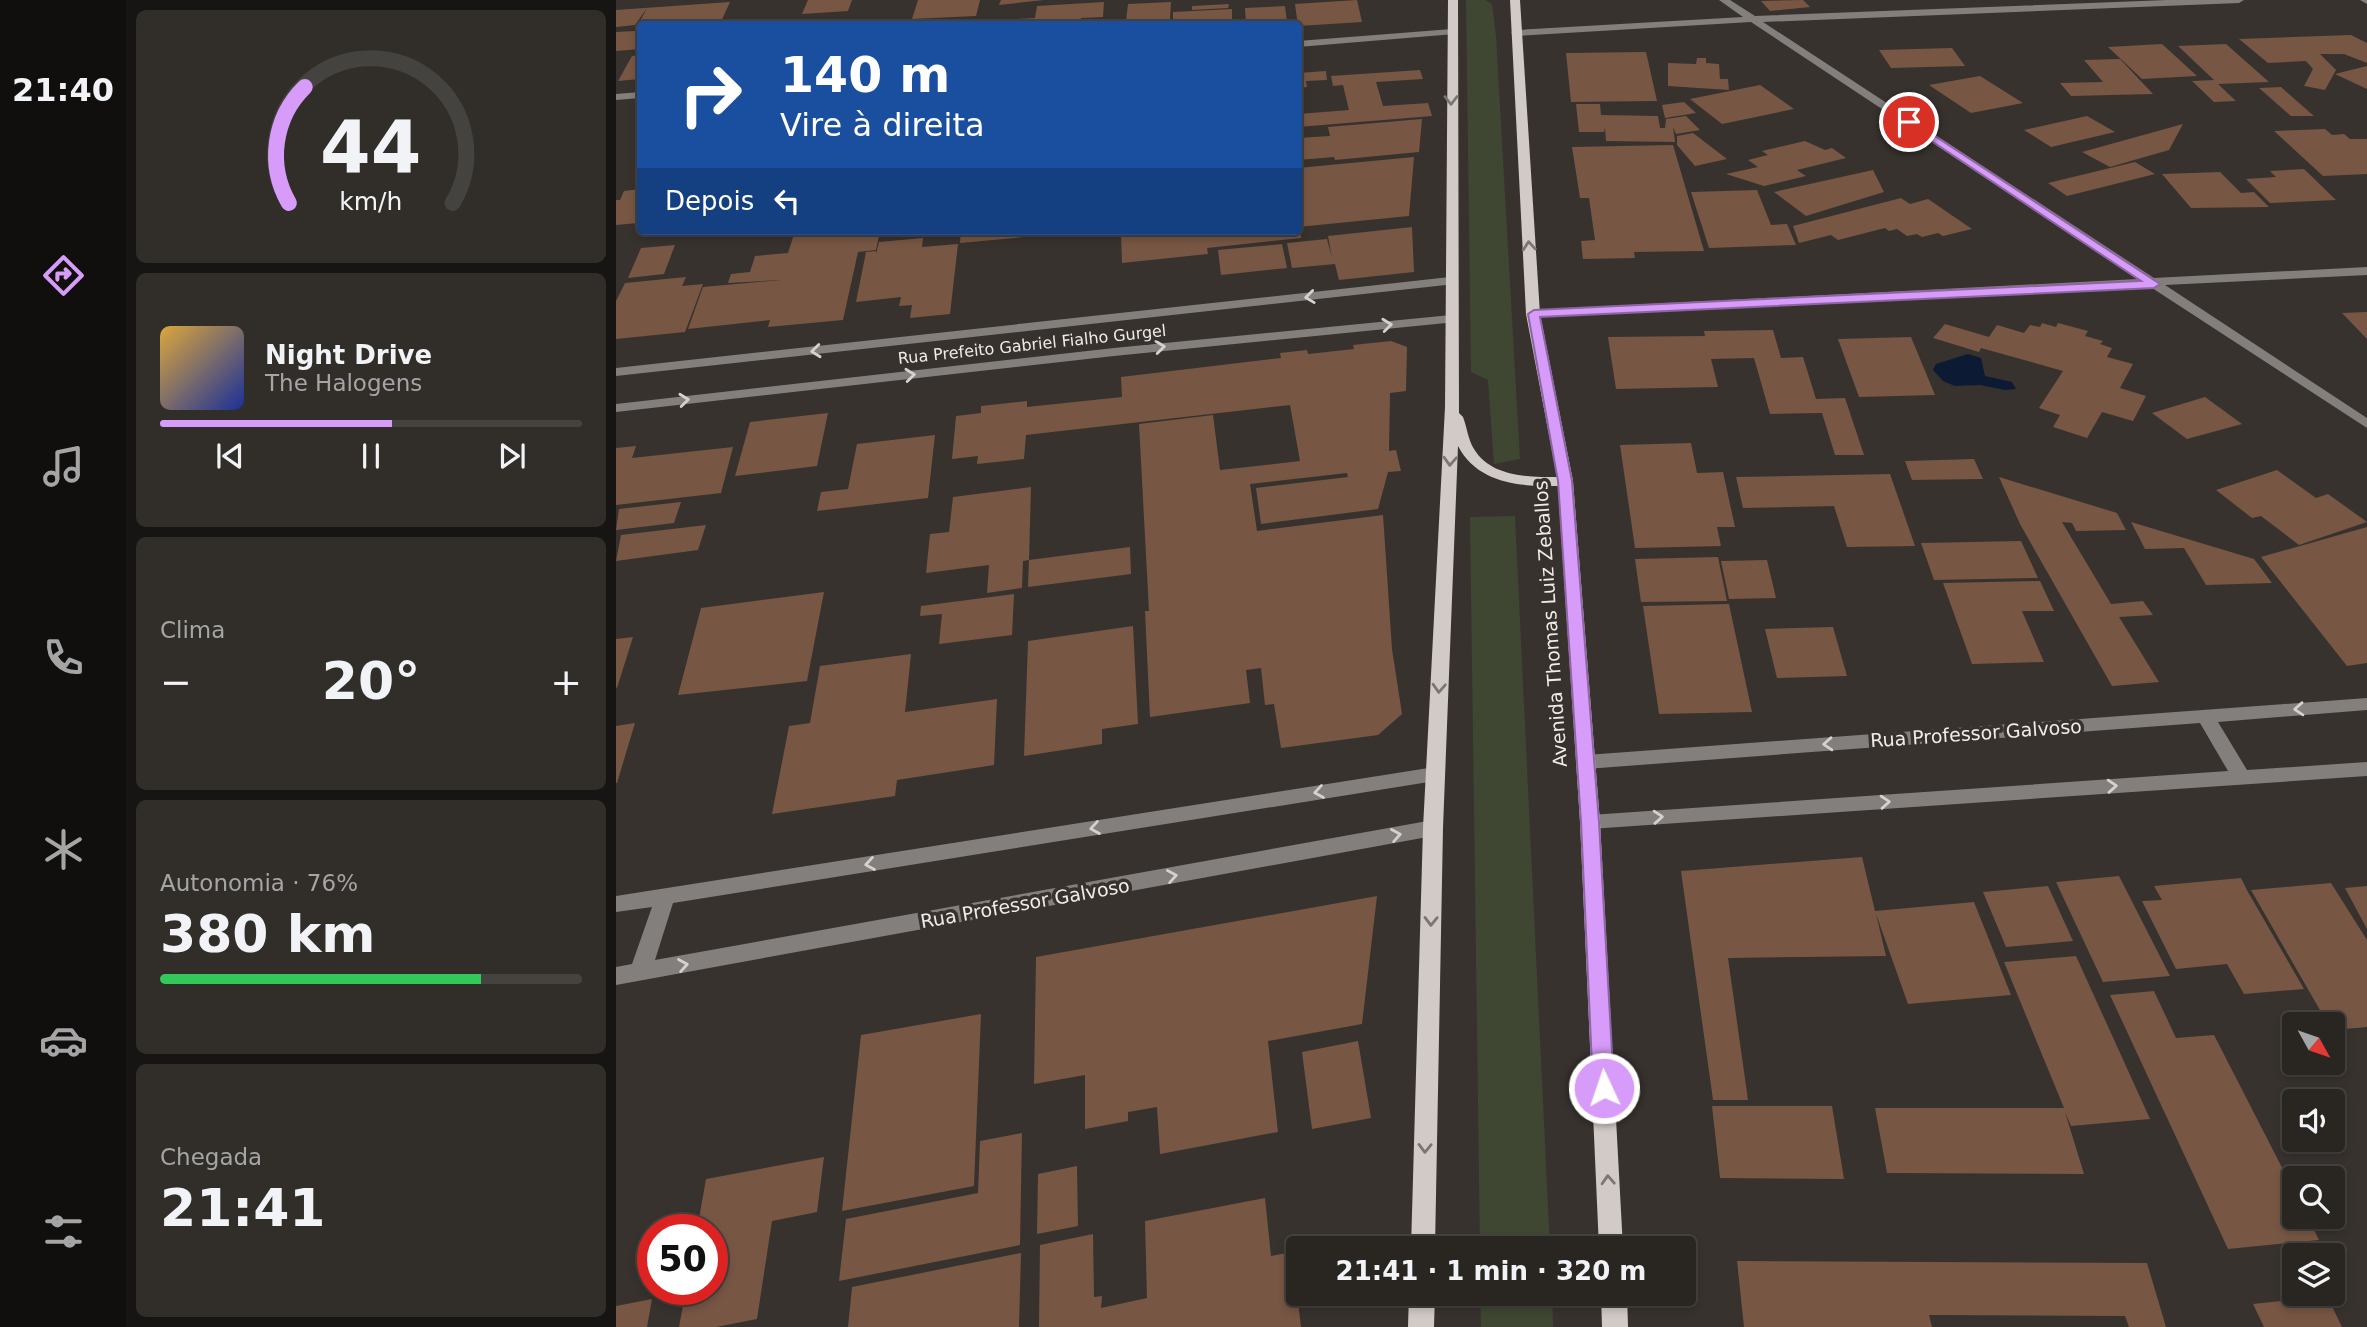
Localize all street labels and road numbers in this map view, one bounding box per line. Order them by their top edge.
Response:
street label: Rua Prefeito Gabriel Fialho Gurgel [897,321,1167,368]
street label: Avenida Thomas Luiz Zeballos [1529,480,1571,768]
street label: Rua Professor Galvoso [1870,715,2082,751]
street label: Rua Professor Galvoso [919,874,1131,932]

